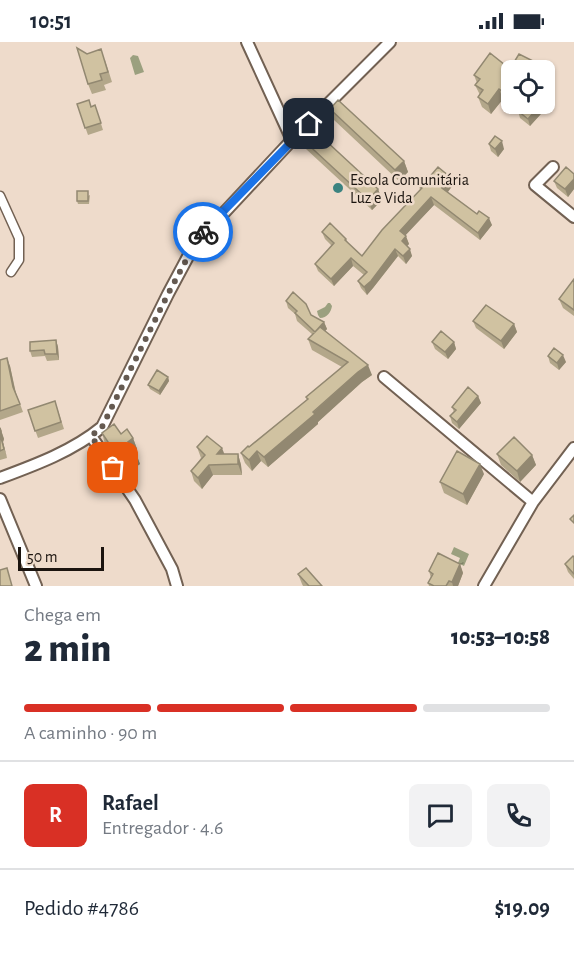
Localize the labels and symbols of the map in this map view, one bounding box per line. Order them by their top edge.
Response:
pin [283,98,334,149]
place label: Escola Comunitária Luz e Vida [350,172,469,206]
marker: Escola Comunitária Luz e Vida [331,181,345,195]
courier [173,202,233,262]
pin [87,442,138,493]
scale bar [18,544,104,572]

